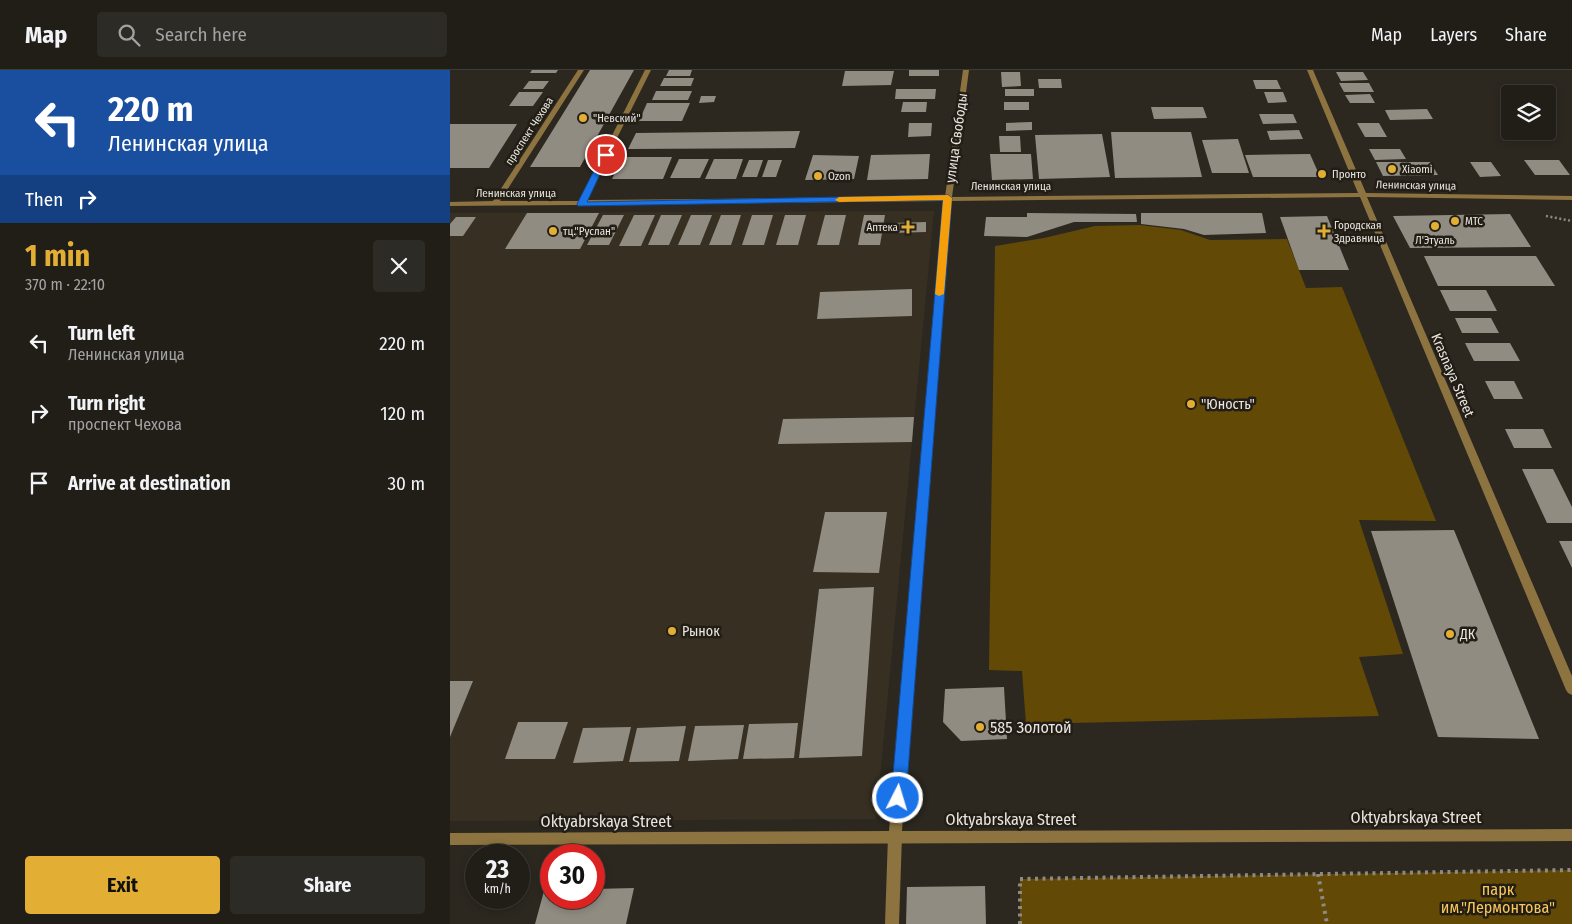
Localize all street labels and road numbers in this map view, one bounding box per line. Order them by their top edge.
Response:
street label: улица Свободы [942,92,971,184]
street label: проспект Чехова [503,95,556,168]
street label: Ленинская улица [1376,178,1456,193]
street label: Ленинская улица [971,180,1051,193]
street label: Ленинская улица [476,187,556,200]
street label: Krasnaya Street [1427,331,1478,420]
street label: Oktyabrskaya Street [1351,808,1482,827]
street label: Oktyabrskaya Street [946,810,1077,829]
street label: Oktyabrskaya Street [541,812,672,831]

